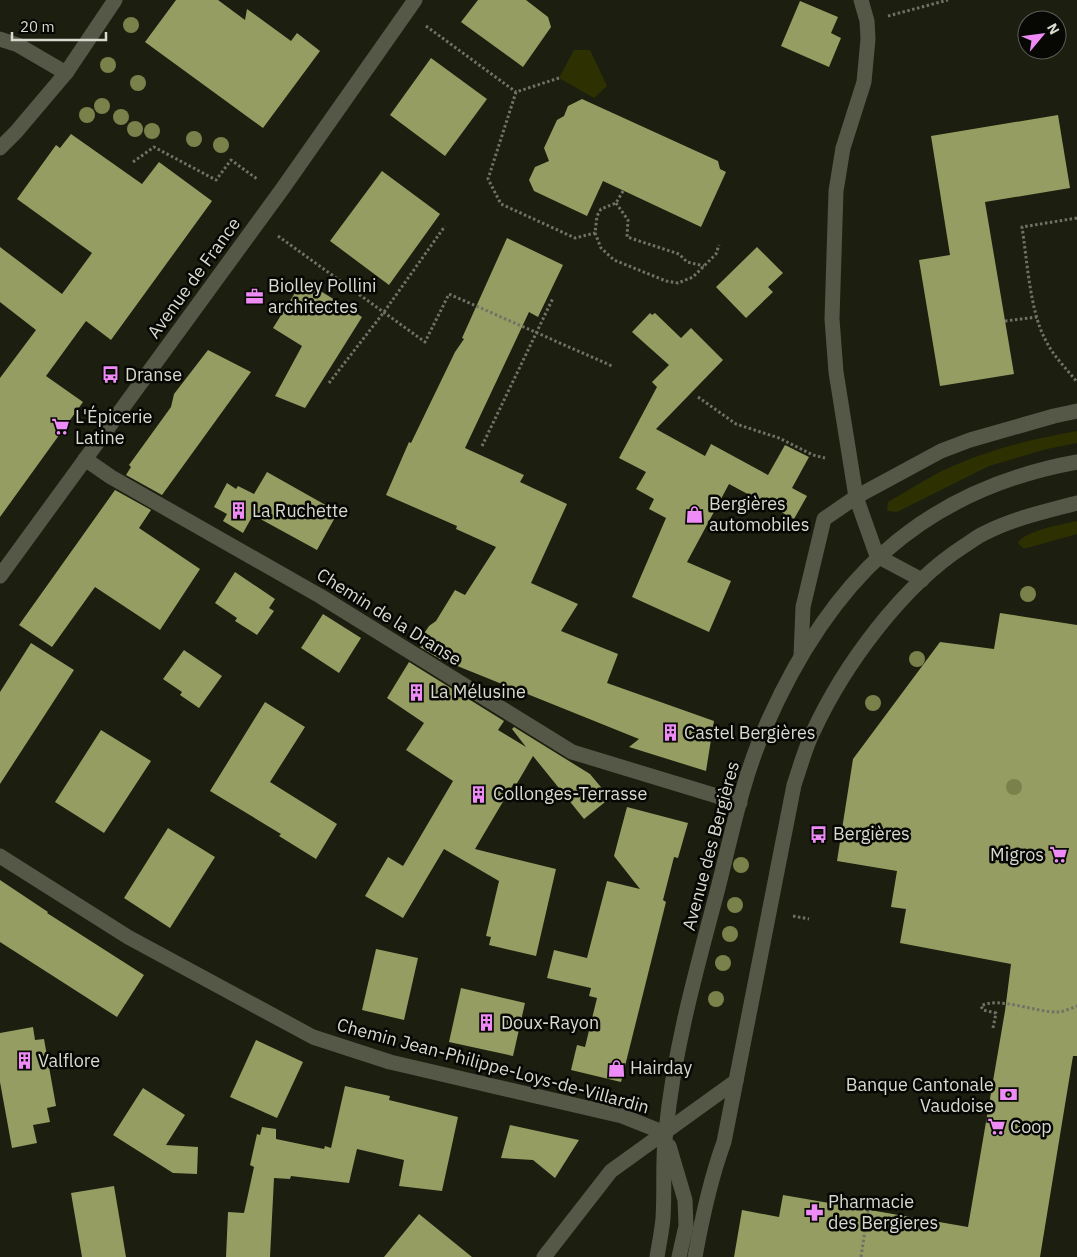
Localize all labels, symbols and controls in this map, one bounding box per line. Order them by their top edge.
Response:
scale bar [12,10,106,42]
north arrow [1017,10,1067,60]
text: 20 m [20,17,55,36]
text: N [1043,20,1064,37]
street label: Avenue de France [142,213,245,343]
place label: Biolley Pollini architectes [268,274,377,318]
office icon: Biolley Pollini architectes [244,286,264,306]
place label: Dranse [125,363,182,386]
bus stop icon: Dranse [101,365,121,385]
place label: L'Épicerie Latine [75,405,152,449]
supermarket icon: L'Épicerie Latine [51,417,71,437]
place label: Bergières automobiles [709,492,809,536]
place label: La Ruchette [252,499,348,522]
building icon: La Ruchette [228,501,248,521]
shop icon: Bergières automobiles [685,504,705,524]
street label: Chemin de la Dranse [313,563,466,670]
place label: La Mélusine [430,680,526,703]
building icon: La Mélusine [406,682,426,702]
place label: Castel Bergières [684,721,816,744]
building icon: Castel Bergières [660,723,680,743]
street label: Avenue des Bergières [677,759,744,933]
place label: Collonges-Terrasse [493,782,648,805]
building icon: Collonges-Terrasse [469,784,489,804]
place label: Bergières [833,822,910,845]
bus stop icon: Bergières [809,824,829,844]
place label: Migros [990,843,1044,866]
supermarket icon: Migros [1048,845,1068,865]
place label: Doux-Rayon [501,1011,599,1034]
street label: Chemin Jean-Philippe-Loys-de-Villardin [334,1013,652,1118]
building icon: Doux-Rayon [477,1013,497,1033]
place label: Valflore [38,1049,100,1072]
building icon: Valflore [14,1051,34,1071]
place label: Hairday [630,1056,692,1079]
shop icon: Hairday [606,1058,626,1078]
place label: Banque Cantonale Vaudoise [846,1073,994,1117]
bank icon: Banque Cantonale Vaudoise [998,1085,1018,1105]
place label: Coop [1010,1115,1052,1138]
supermarket icon: Coop [986,1117,1006,1137]
place label: Pharmacie des Bergieres [828,1190,938,1234]
pharmacy icon: Pharmacie des Bergieres [804,1202,824,1222]

